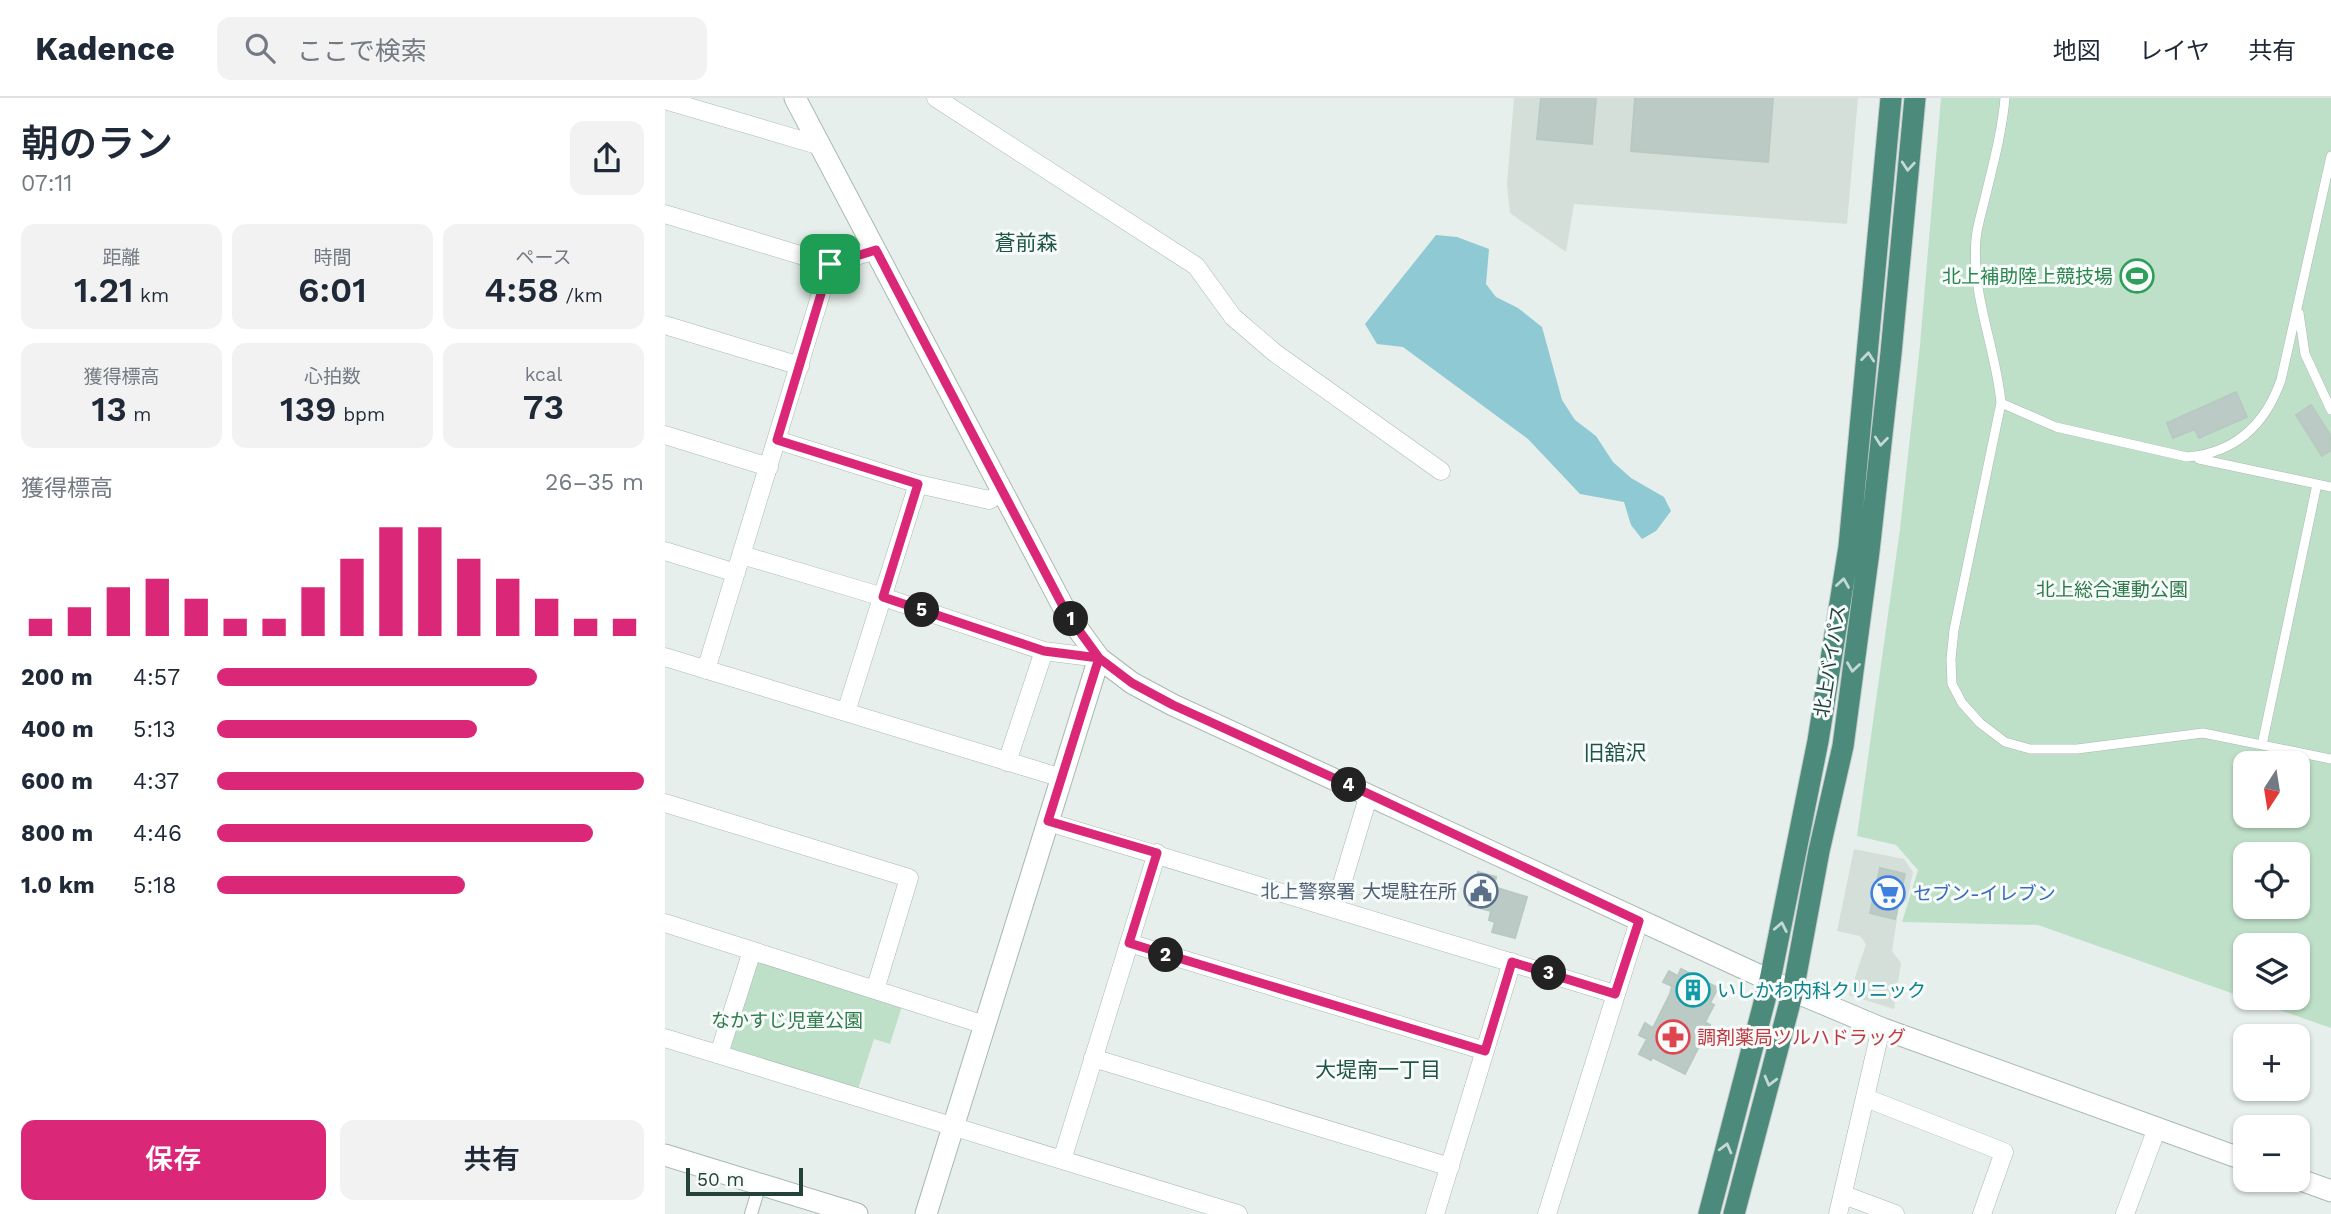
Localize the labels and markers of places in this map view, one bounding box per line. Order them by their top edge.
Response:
pin [800,234,860,294]
sports icon: 北上補助陸上競技場 [2118,257,2156,295]
place label: 北上補助陸上競技場 [1942,265,2113,288]
pin: 5 [905,592,939,628]
pin: 1 [1053,602,1089,636]
pin: 4 [1331,768,1367,802]
public building icon: 北上警察署 大堤駐在所 [1462,872,1500,910]
supermarket icon: セブン-イレブン [1869,874,1907,912]
place label: 北上警察署 大堤駐在所 [1261,880,1457,903]
place label: セブン-イレブン [1913,882,2056,905]
pin: 2 [1149,938,1183,972]
pin: 3 [1531,956,1567,990]
building icon: いしかわ内科クリニック [1674,971,1712,1009]
place label: いしかわ内科クリニック [1717,979,1926,1002]
pharmacy icon: 調剤薬局ツルハドラッグ [1654,1018,1692,1056]
place label: 調剤薬局ツルハドラッグ [1697,1026,1906,1049]

